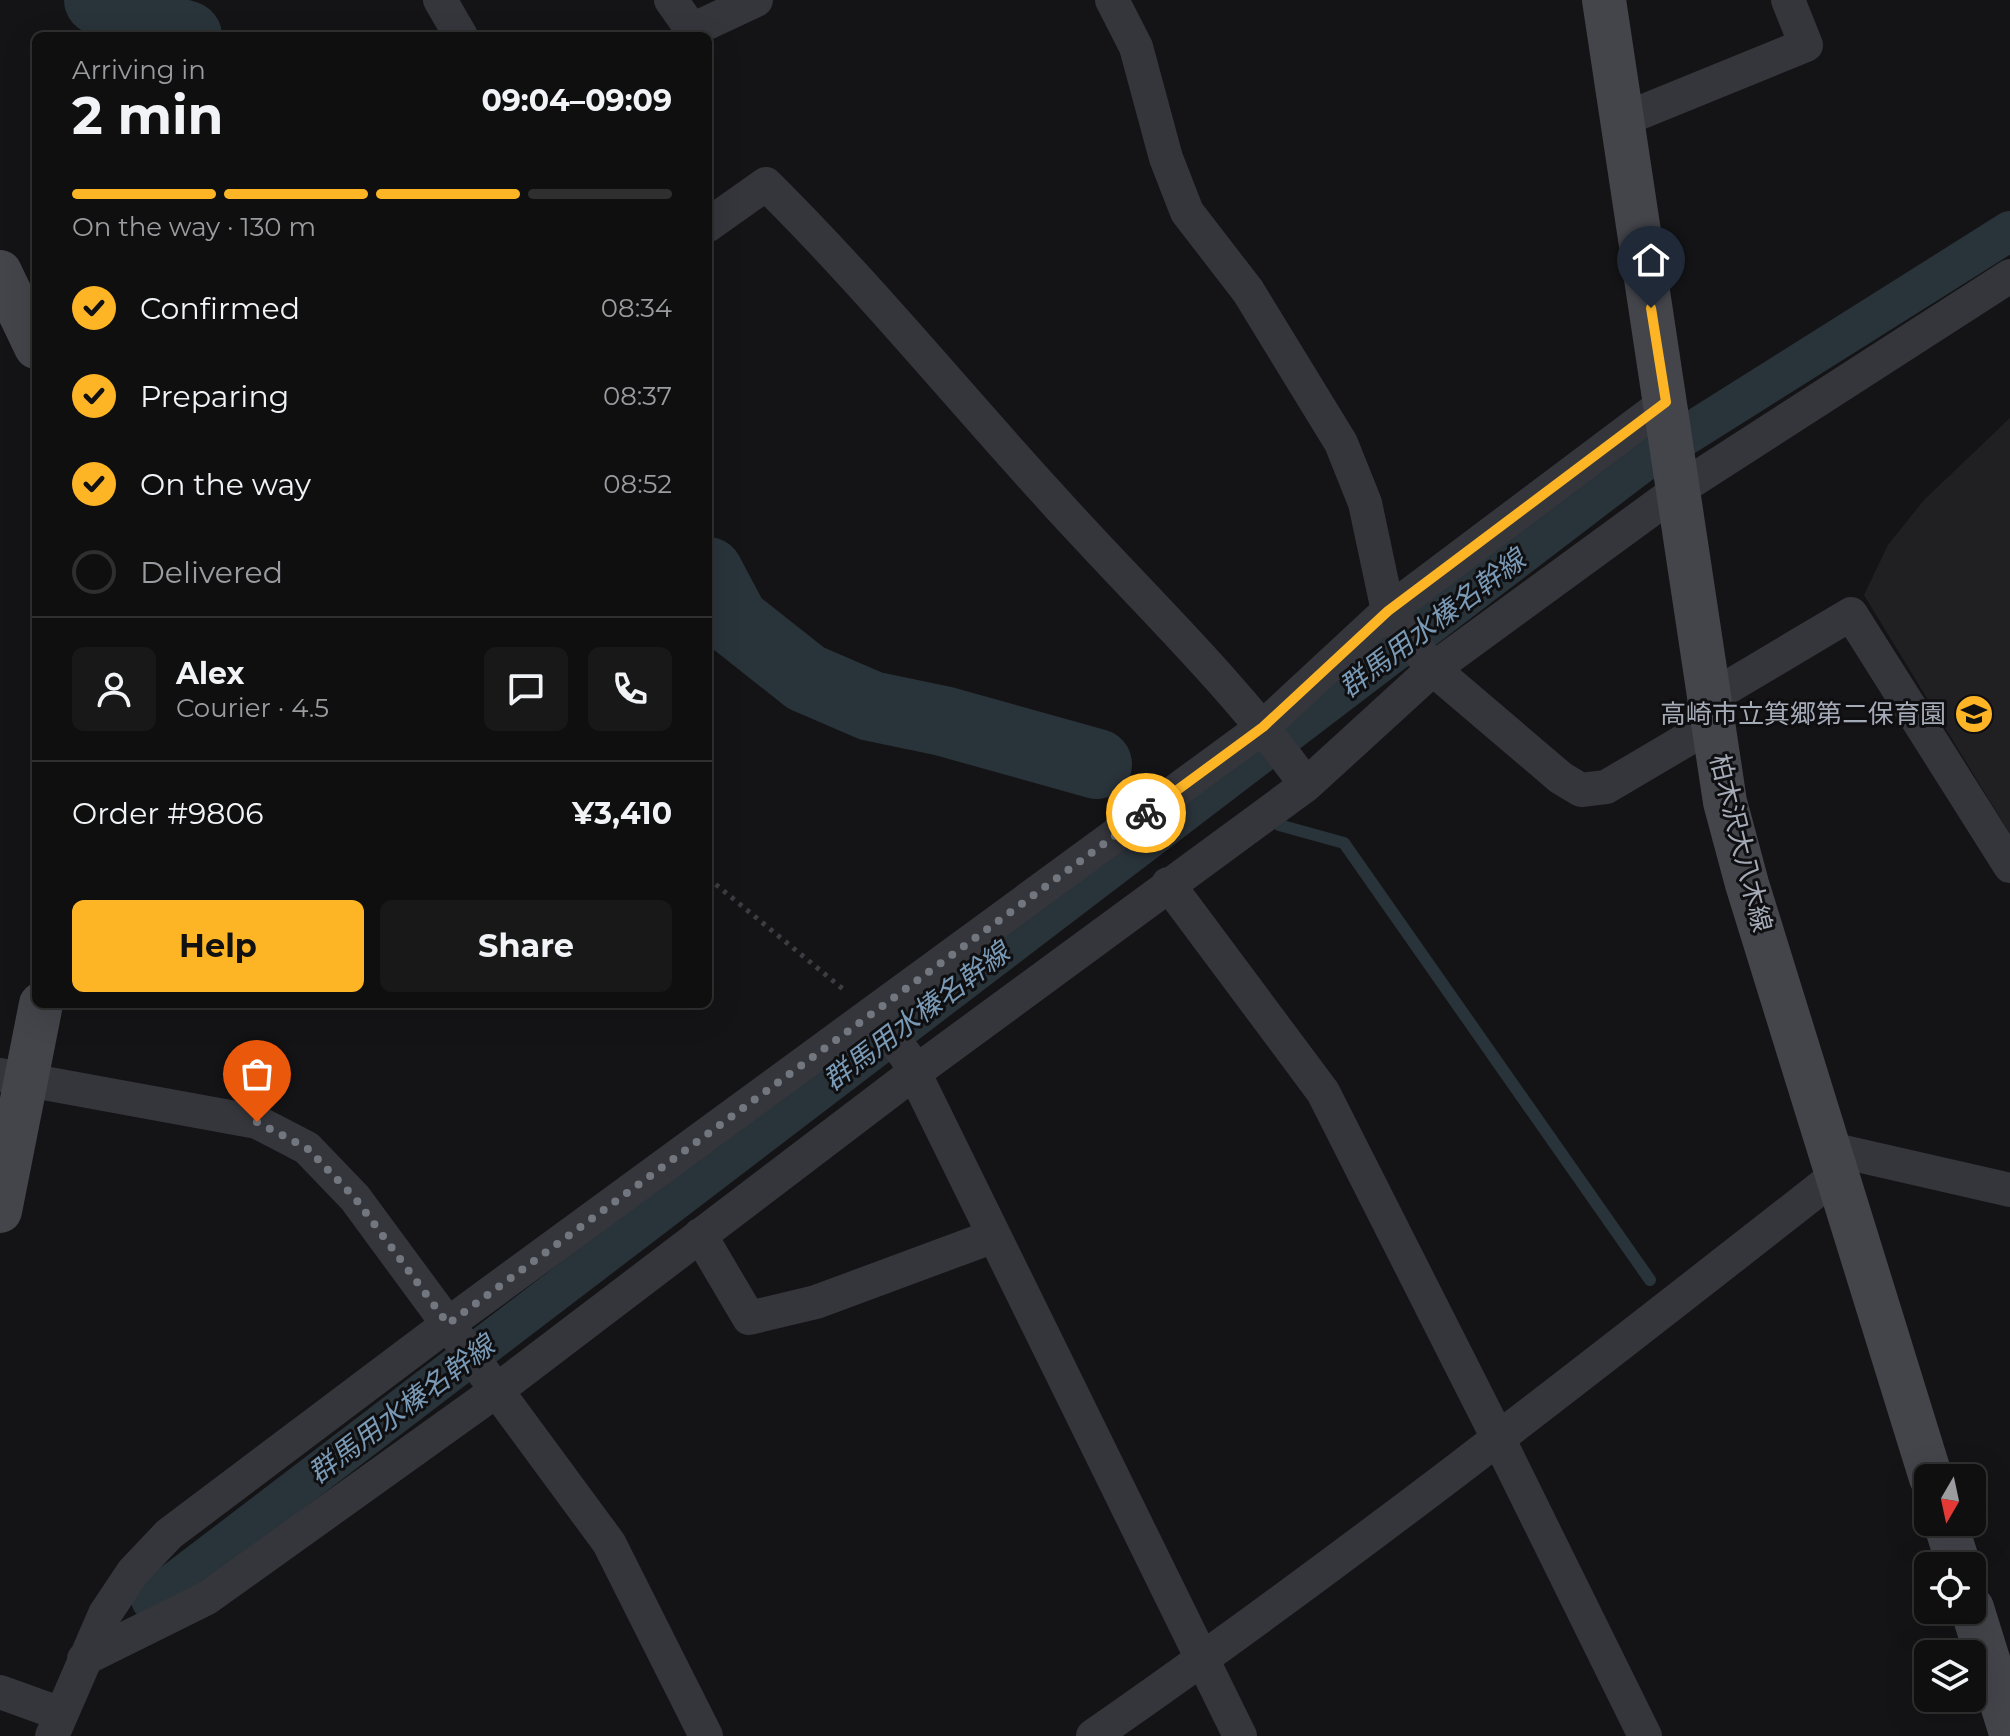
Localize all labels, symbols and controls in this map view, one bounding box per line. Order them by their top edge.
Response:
text: Arriving in [72,54,206,86]
text: 09:04–09:09 [481,82,672,119]
text: 2 min [72,84,224,147]
text: On the way · 130 m [72,211,316,243]
pin [1617,226,1685,308]
icon: home [1629,238,1673,282]
icon: check [72,286,116,330]
text: Confirmed [140,290,300,327]
text: 08:34 [601,292,672,324]
icon: check [72,374,116,418]
text: Preparing [140,378,289,415]
text: 08:37 [603,380,672,412]
icon: check [72,462,116,506]
text: On the way [140,466,311,503]
text: 08:52 [603,468,672,500]
water label: 群馬用水榛名幹線 [1332,540,1534,704]
text: Delivered [140,554,283,591]
button: person [72,647,156,731]
button: chat [484,647,568,731]
button: phone [588,647,672,731]
text: Alex [176,655,244,692]
text: Courier · 4.5 [176,692,329,724]
school or university icon: 高崎市立箕郷第二保育園 [1953,693,1995,735]
place label: 高崎市立箕郷第二保育園 [1660,698,1946,730]
street label: 柏木沢大八木線 [1703,751,1779,935]
courier [1106,773,1186,853]
icon: bike [1124,791,1168,835]
text: Order #9806 [72,795,264,832]
text: ¥3,410 [572,795,672,832]
button: Help [72,900,364,992]
button: Share [380,900,672,992]
water label: 群馬用水榛名幹線 [816,933,1018,1097]
pin [223,1040,291,1122]
icon: bag [235,1052,279,1096]
water label: 群馬用水榛名幹線 [301,1326,503,1490]
north arrow [1914,1464,1986,1536]
map controls [1914,1464,1986,1712]
button: locate [1914,1552,1986,1624]
button: layers [1914,1640,1986,1712]

